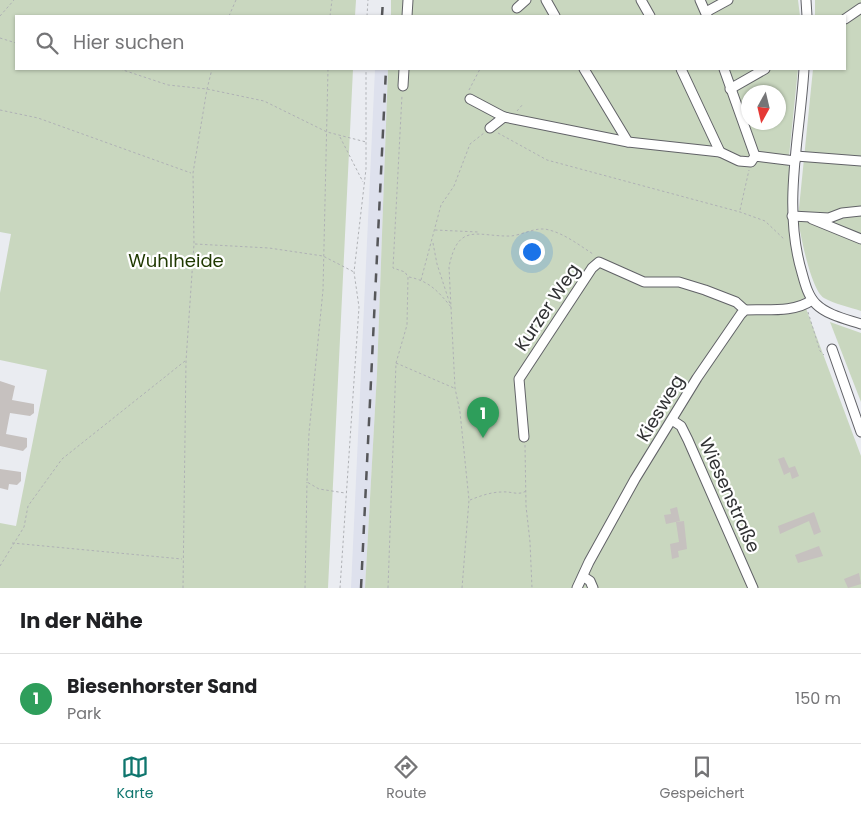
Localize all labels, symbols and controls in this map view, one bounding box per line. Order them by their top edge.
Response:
search box [15,15,846,70]
icon: search [33,29,61,57]
text: Hier suchen [73,29,184,56]
north arrow [741,85,786,130]
your location [519,239,545,265]
park label: Wuhlheide [128,248,224,273]
street label: Kurzer Weg [508,258,586,356]
street label: Kiesweg [630,370,690,446]
pin: 1 [467,397,499,438]
street label: Wiesenstraße [693,434,767,556]
text: In der Nähe [20,606,143,635]
text: Biesenhorster Sand [67,673,257,700]
text: 1 [33,687,39,710]
text: 150 m [795,687,841,710]
text: Park [67,702,101,725]
tab: Karte [116,753,153,804]
tab: Route [386,753,427,804]
tab: Gespeichert [660,753,744,804]

